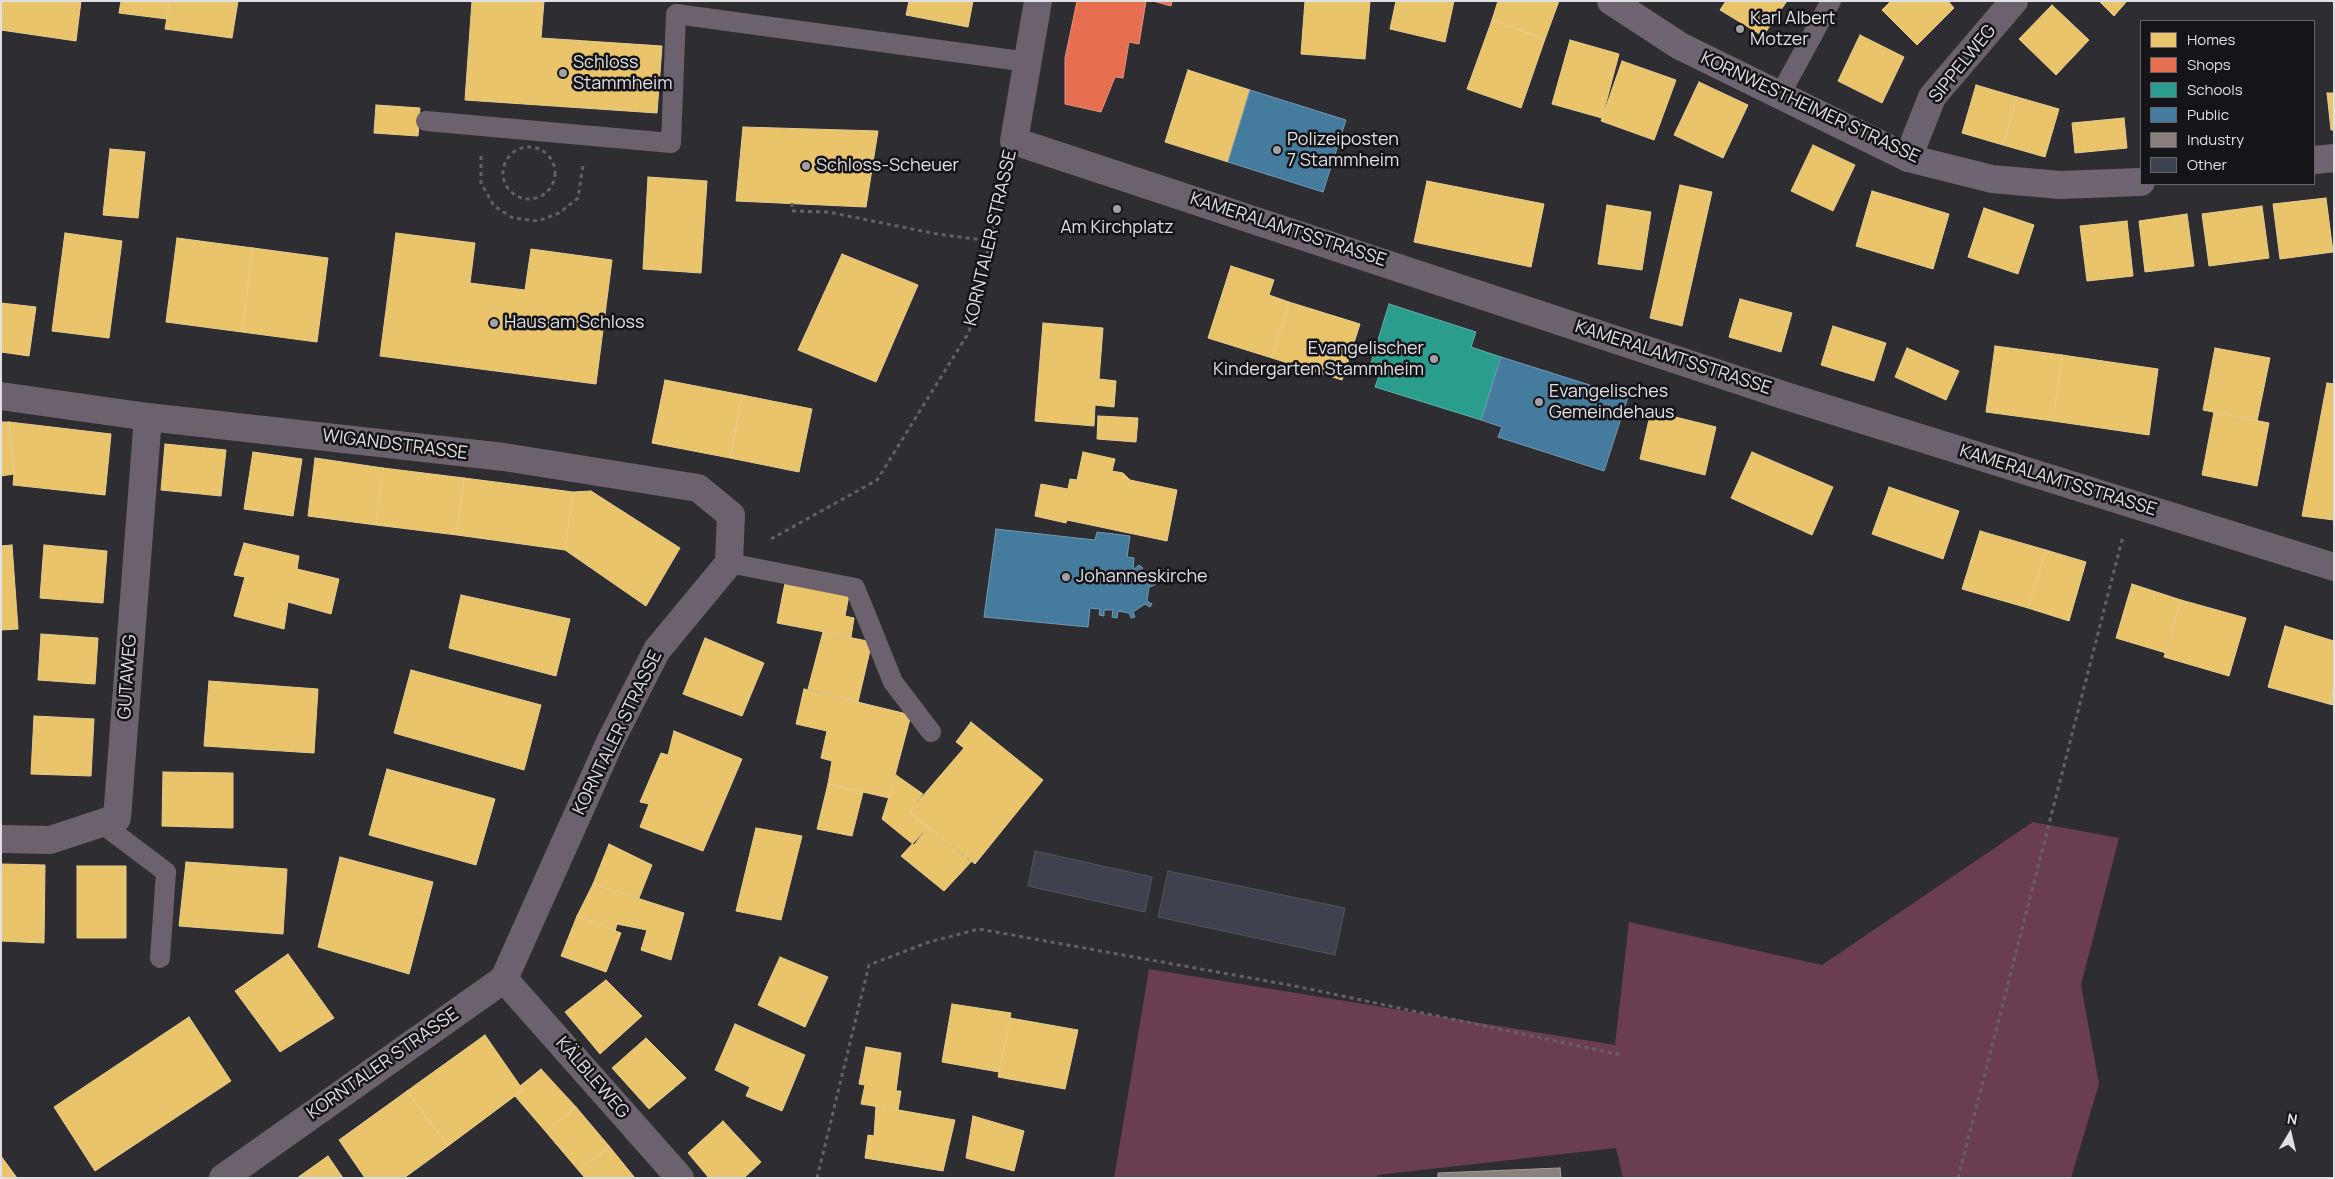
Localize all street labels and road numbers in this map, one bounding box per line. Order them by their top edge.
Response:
street label: SIPPELWEG [1925,21,2001,107]
street label: KORNWESTHEIMER STRASSE [1697,48,1923,168]
street label: KORNTALER STRASSE [960,148,1022,328]
street label: KAMERALAMTSSTRASSE [1187,188,1389,272]
street label: KAMERALAMTSSTRASSE [1572,316,1774,400]
street label: WIGANDSTRASSE [321,425,469,465]
street label: KAMERALAMTSSTRASSE [1957,441,2159,521]
street label: GUTAWEG [114,634,142,720]
street label: KORNTALER STRASSE [569,647,667,819]
street label: KORNTALER STRASSE [303,1004,463,1124]
street label: KÄLBLEWEG [551,1033,633,1123]

